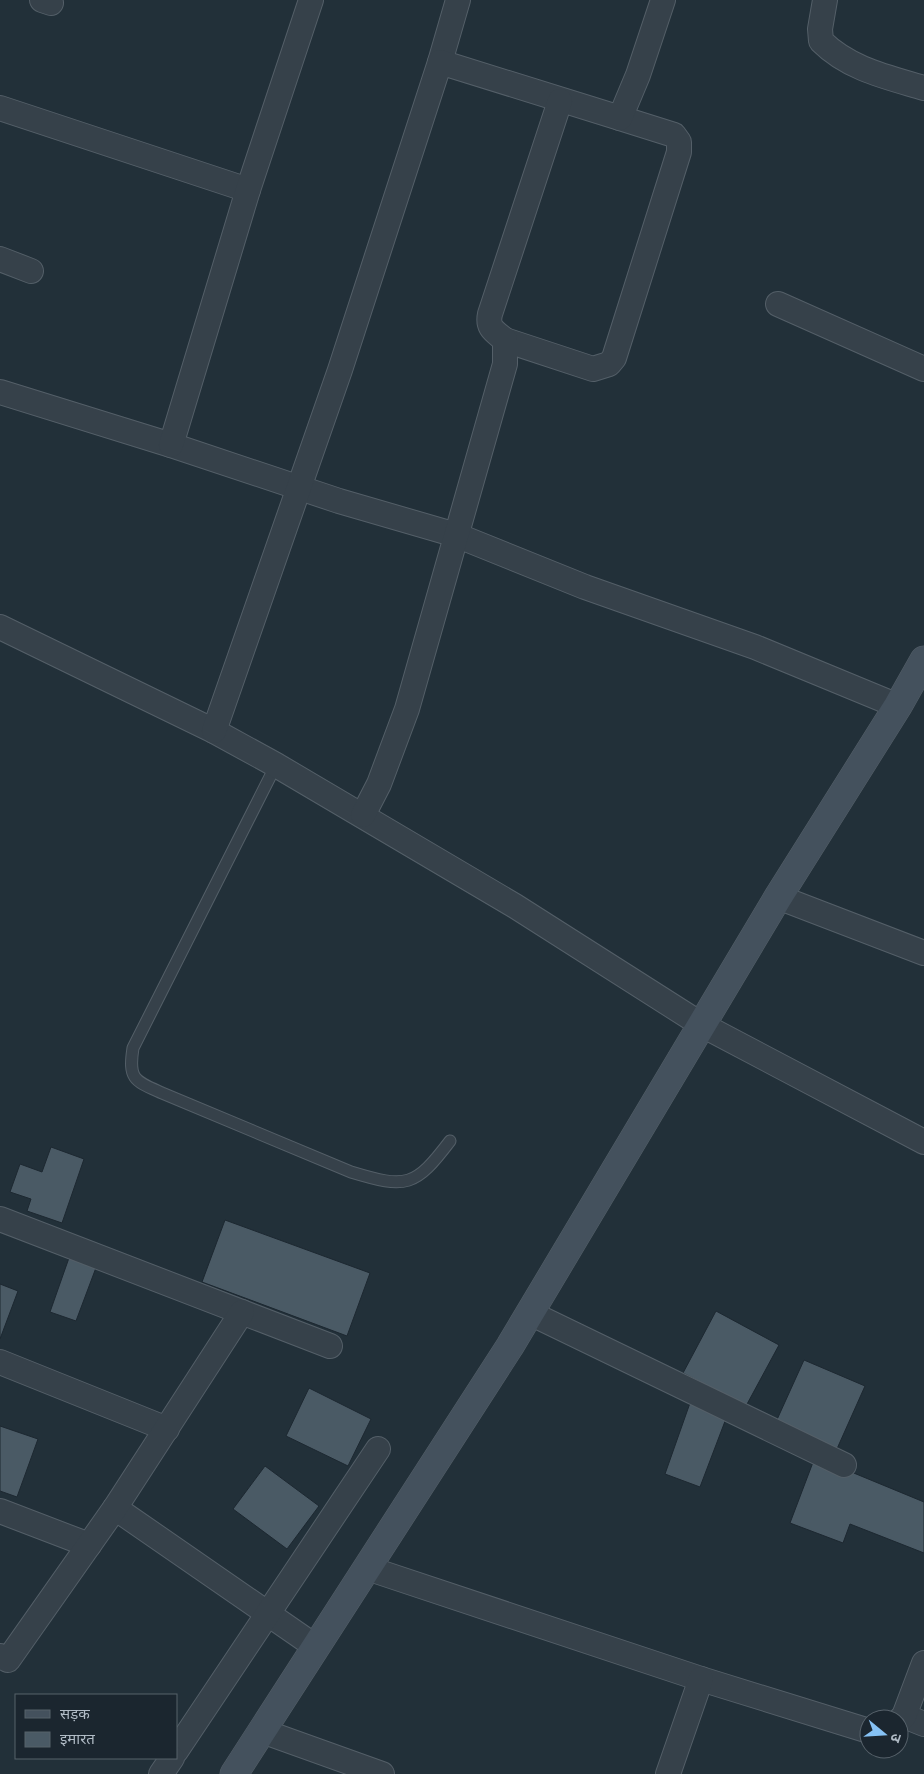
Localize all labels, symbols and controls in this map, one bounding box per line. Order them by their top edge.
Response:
legend [15,1694,178,1759]
text: सड़क [60,1705,90,1723]
north arrow [859,1709,909,1759]
text: इमारत [60,1730,95,1748]
text: उ [886,1731,906,1745]

